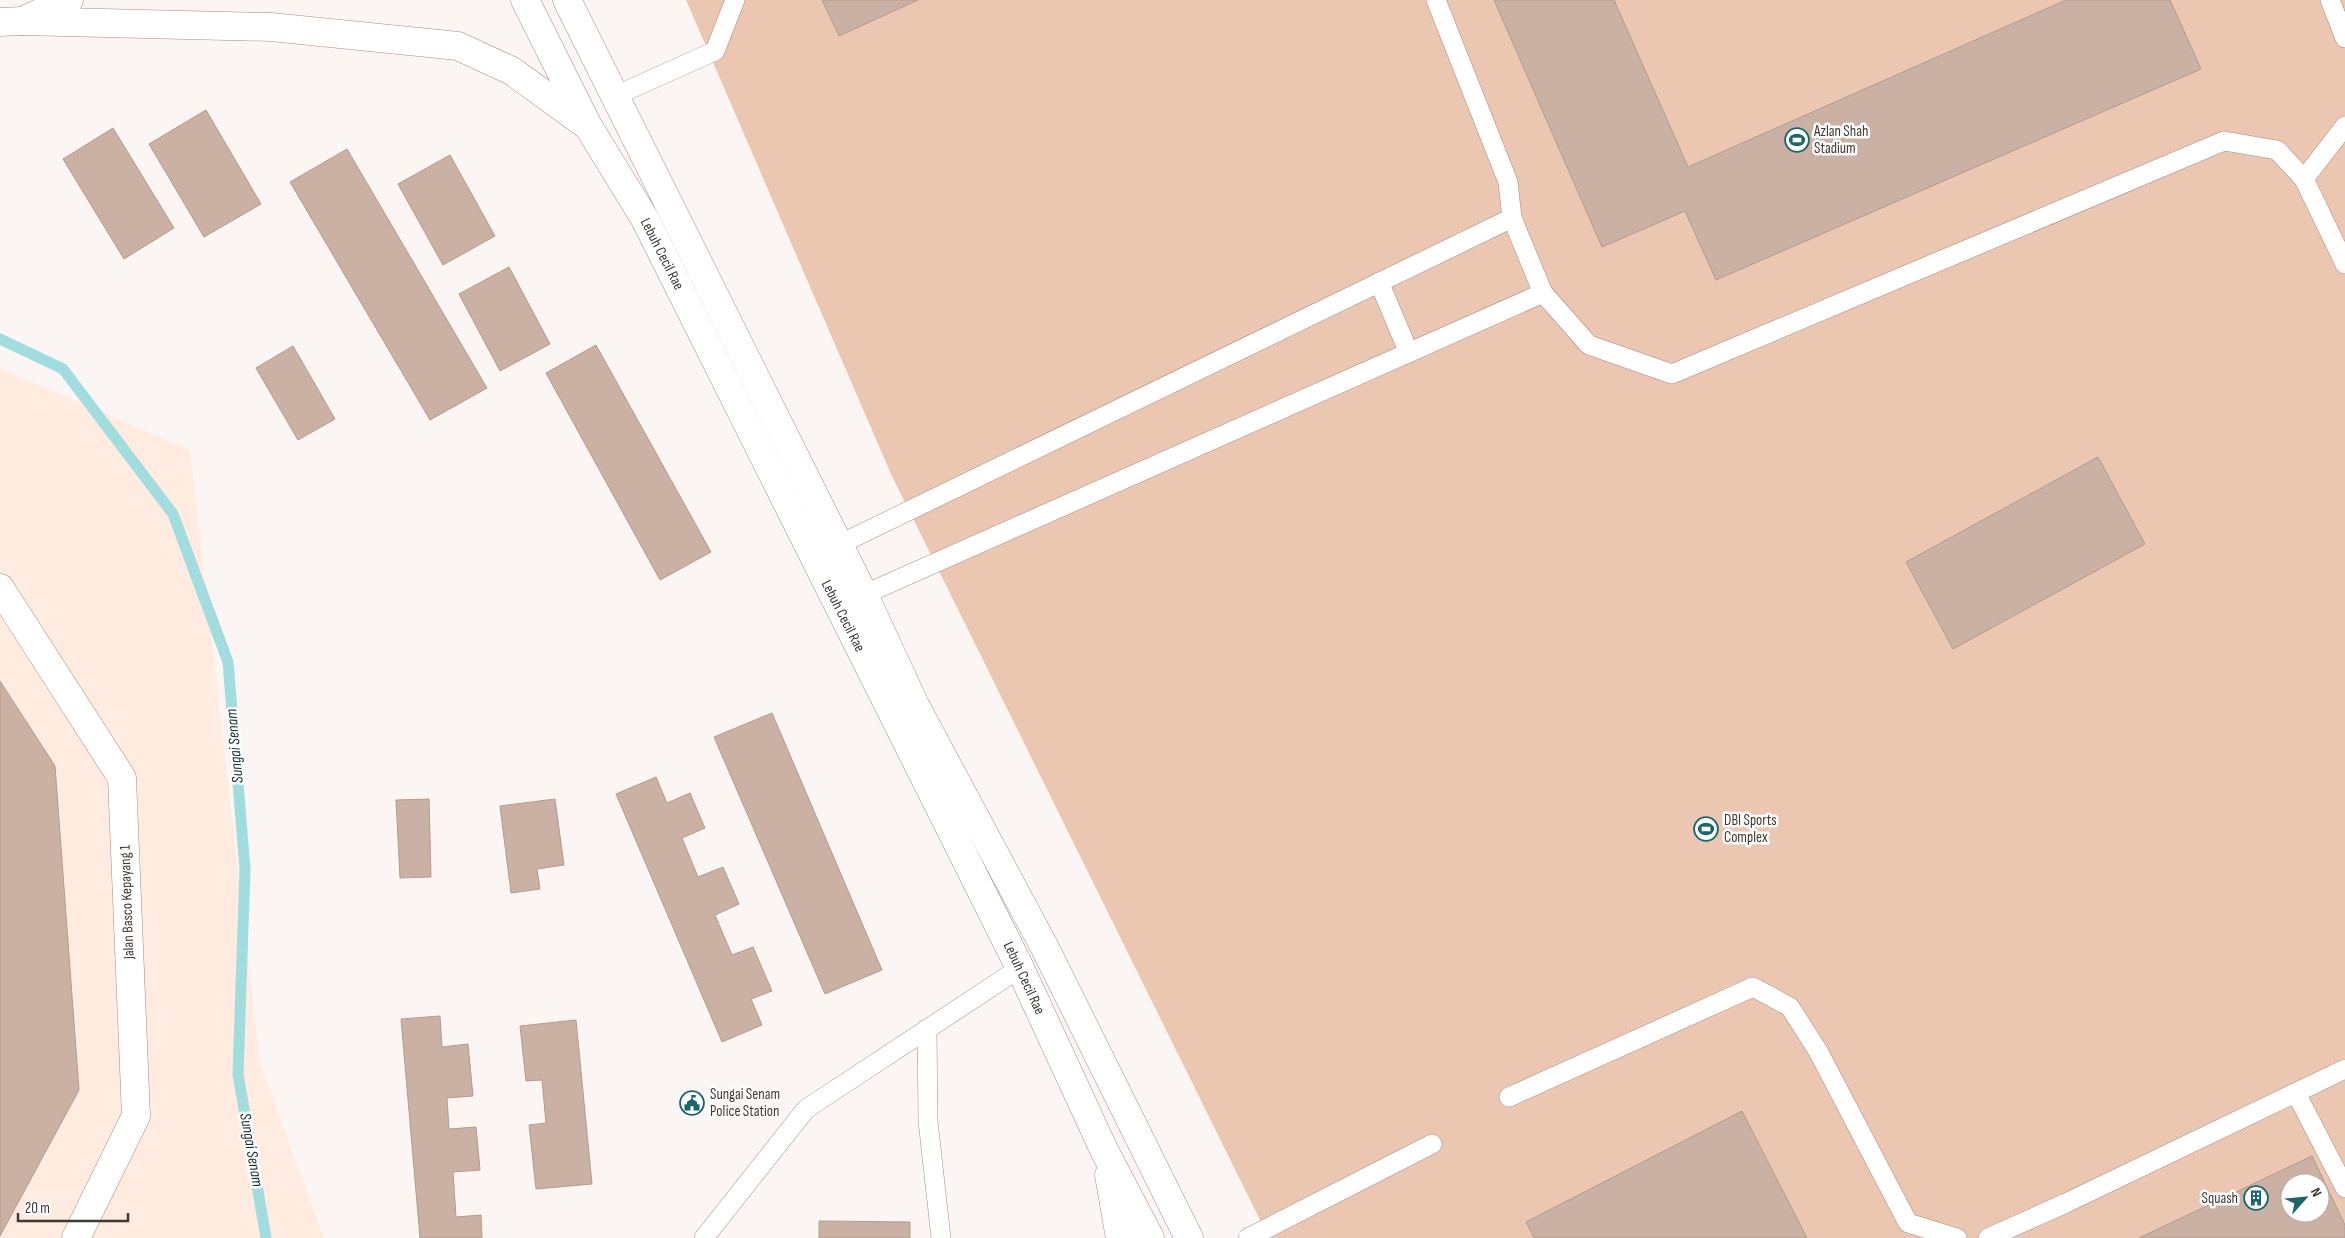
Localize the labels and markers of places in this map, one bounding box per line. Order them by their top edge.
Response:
place label: Azlan Shah Stadium [1813,122,1868,158]
sports icon: Azlan Shah Stadium [1784,127,1810,153]
place label: DBI Sports Complex [1724,811,1777,847]
sports icon: DBI Sports Complex [1693,816,1719,842]
place label: Sungai Senam Police Station [710,1085,780,1121]
public building icon: Sungai Senam Police Station [679,1090,705,1116]
building icon: Squash [2243,1185,2269,1211]
place label: Squash [2201,1189,2238,1208]

